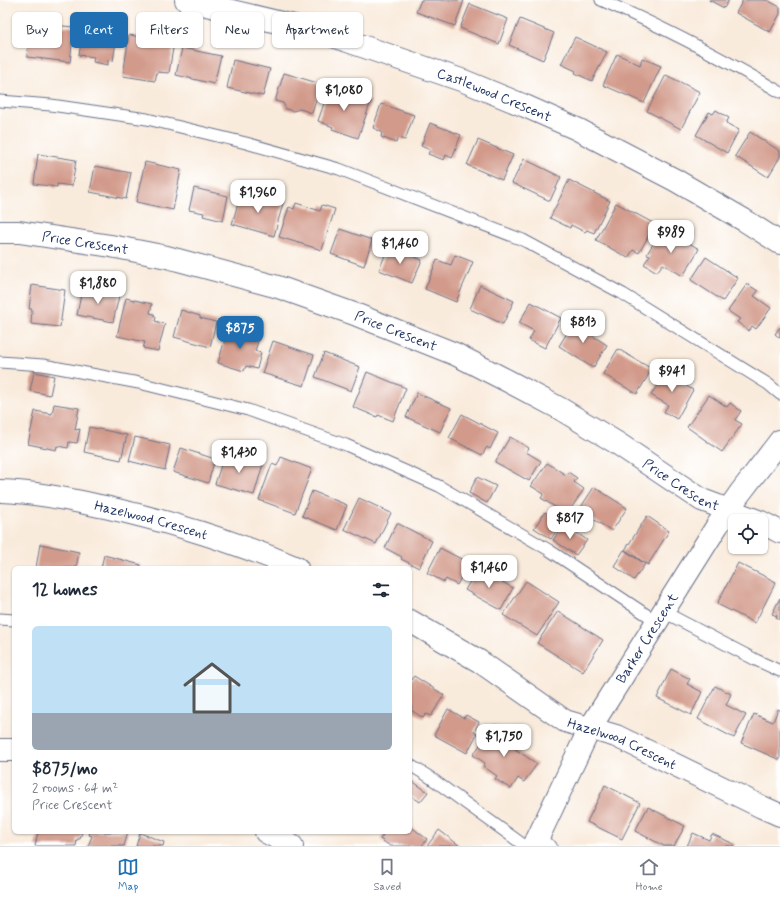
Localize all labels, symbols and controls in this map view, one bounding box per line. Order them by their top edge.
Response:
chip: Buy [12,12,62,48]
chip: Rent [70,12,128,48]
chip: Filters [136,12,203,48]
chip: New [211,12,264,48]
chip: Apartment [272,12,363,48]
street label: Castlewood Crescent [434,64,554,127]
pin: $1,080 [311,78,377,112]
text: $1,080 [325,82,363,99]
pin: $1,960 [225,180,291,214]
text: $1,960 [239,184,277,201]
pin: $989 [647,220,695,254]
text: $989 [657,224,685,241]
street label: Price Crescent [41,228,130,259]
pin: $1,460 [367,231,433,265]
text: $1,460 [381,235,419,252]
pin: $1,880 [65,271,131,305]
text: $1,880 [79,275,117,292]
street label: Price Crescent [352,307,440,356]
pin: $813 [559,310,607,344]
text: $813 [570,314,596,331]
pin: $875 [216,316,264,350]
text: $875 [226,320,254,337]
pin: $941 [648,359,696,393]
text: $941 [659,363,686,380]
pin: $1,430 [206,440,272,474]
text: $1,430 [221,444,257,461]
street label: Price Crescent [639,455,722,516]
street label: Hazelwood Crescent [93,497,210,544]
pin: $817 [546,506,594,540]
text: $817 [556,510,584,527]
map controls [728,514,768,554]
button: locate [728,514,768,554]
pin: $1,460 [456,555,522,589]
text: $1,460 [470,559,508,576]
text: 12 homes [32,579,98,601]
icon: filters [370,579,392,601]
street label: Barker Crescent [612,589,683,687]
icon: home [176,652,248,724]
street label: Hazelwood Crescent [565,714,679,774]
pin: $1,750 [471,724,537,758]
text: $1,750 [485,728,523,745]
text: $875/mo [32,758,98,780]
text: 2 rooms · 64 m² [32,780,118,797]
text: Price Crescent [32,797,113,814]
tab: Map [117,856,139,894]
tab: Saved [373,856,401,894]
tab: Home [636,856,663,894]

